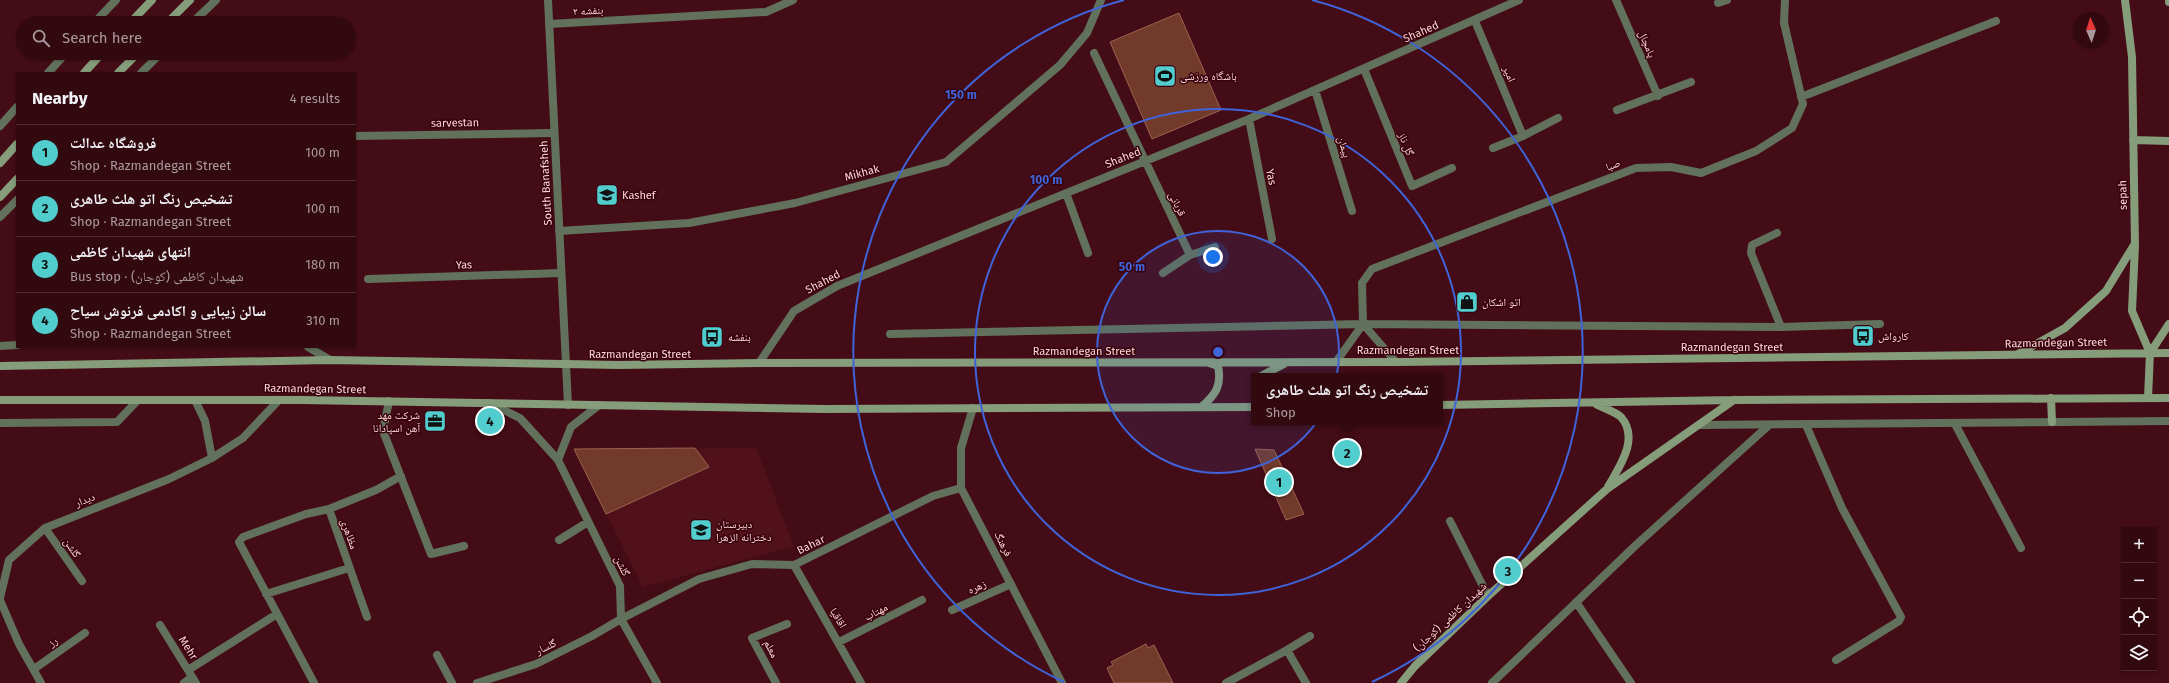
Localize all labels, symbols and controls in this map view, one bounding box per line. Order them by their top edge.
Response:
street label: بنفشه ۲ [572,4,604,18]
north arrow [2073,12,2109,48]
search box [16,16,356,60]
street label: Shahed [1401,18,1441,46]
icon: search [30,27,52,49]
street label: پامچال [1635,28,1659,60]
text: Search here [62,29,142,47]
sports icon: باشگاه ورزشی [1152,63,1178,89]
street label: امیر [1499,63,1518,84]
place label: باشگاه ورزشی [1180,70,1237,83]
text: Nearby [32,88,87,109]
text: 150 m [945,88,977,102]
text: 4 results [290,91,340,106]
street label: sarvestan [431,116,479,130]
street label: گل ناز [1395,129,1417,158]
text: فروشگاه عدالت [70,134,156,152]
street label: پیمان [1335,135,1353,159]
street label: South Banafsheh [537,140,555,226]
text: 1 [42,145,48,160]
text: 100 m [305,145,340,160]
street label: Shahed [1103,145,1143,171]
street label: صبا [1604,156,1622,174]
text: Shop · Razmandegan Street [70,158,231,173]
street label: Mikhak [843,162,881,184]
street label: Yas [1263,168,1279,186]
text: 100 m [1030,173,1062,187]
street label: sepah [2116,180,2130,210]
school or university icon: Kashef [594,182,620,208]
place label: Kashef [622,189,657,202]
text: تشخیص رنگ اتو هلث طاهری [70,190,233,208]
street label: قربانی [1166,190,1189,219]
text: 2 [42,201,48,216]
text: 100 m [305,201,340,216]
text: Shop · Razmandegan Street [70,214,231,229]
text: انتهای شهیدان کاظمی [70,243,191,261]
your location [1203,247,1223,267]
text: 3 [42,257,48,272]
text: 180 m [305,257,340,272]
street label: Yas [456,258,472,272]
text: 50 m [1119,260,1145,274]
street label: Shahed [803,267,843,297]
text: Bus stop · شهیدان کاظمی (کوجان) [70,269,243,284]
shop icon: اتو اشکان [1454,289,1480,315]
place label: اتو اشکان [1482,296,1521,309]
text: سالن زیبایی و اکادمی فرنوش سیاح [70,302,266,320]
text: 4 [41,313,49,328]
text: 310 m [306,313,340,328]
bus stop icon: کارواش [1850,323,1876,349]
bus stop icon: بنفشه [699,324,725,350]
text: Shop · Razmandegan Street [70,326,231,341]
place label: کارواش [1878,330,1909,343]
place label: بنفشه [728,331,751,344]
street label: Razmandegan Street [2005,336,2107,350]
street label: Razmandegan Street [1681,341,1783,354]
street label: Razmandegan Street [1357,344,1459,357]
street label: Razmandegan Street [1033,345,1135,358]
centre of rings [1211,345,1225,359]
street label: Razmandegan Street [589,348,691,361]
popup [1251,373,1443,425]
text: تشخیص رنگ اتو هلث طاهری [1266,381,1428,399]
street label: Razmandegan Street [264,382,366,396]
text: Shop [1266,405,1296,420]
pin: 4 [477,406,503,436]
office icon: شرکت مهد آهن اسپادانا [422,408,448,434]
place label: شرکت مهد آهن اسپادانا [373,409,420,435]
pin: 2 [1334,438,1360,468]
pin: 1 [1266,467,1292,497]
street label: دیدار [72,490,97,510]
street label: مظاهری [338,517,360,551]
school or university icon: دبيرستان دخترانه الزهرا [688,517,714,543]
place label: دبيرستان دخترانه الزهرا [716,518,772,544]
map controls [2121,527,2157,671]
button: + [2121,527,2157,563]
street label: فرهنگ [991,529,1015,559]
street label: Bahar [795,532,828,557]
street label: گلشن [61,536,83,561]
street label: گلشن [612,554,633,579]
pin: 3 [1495,556,1521,586]
button: − [2121,563,2157,599]
street label: زهره [966,577,988,597]
street label: شهیدان کاظمی (کوجان) [1411,580,1489,654]
button: locate [2121,599,2157,635]
street label: مهتاب [862,601,890,623]
street label: اقاقیا [827,605,849,631]
street label: رز [45,634,60,650]
street label: Mehr [176,634,201,663]
button: layers [2121,635,2157,671]
street label: گلسار [533,636,559,658]
street label: معلم [760,638,781,660]

